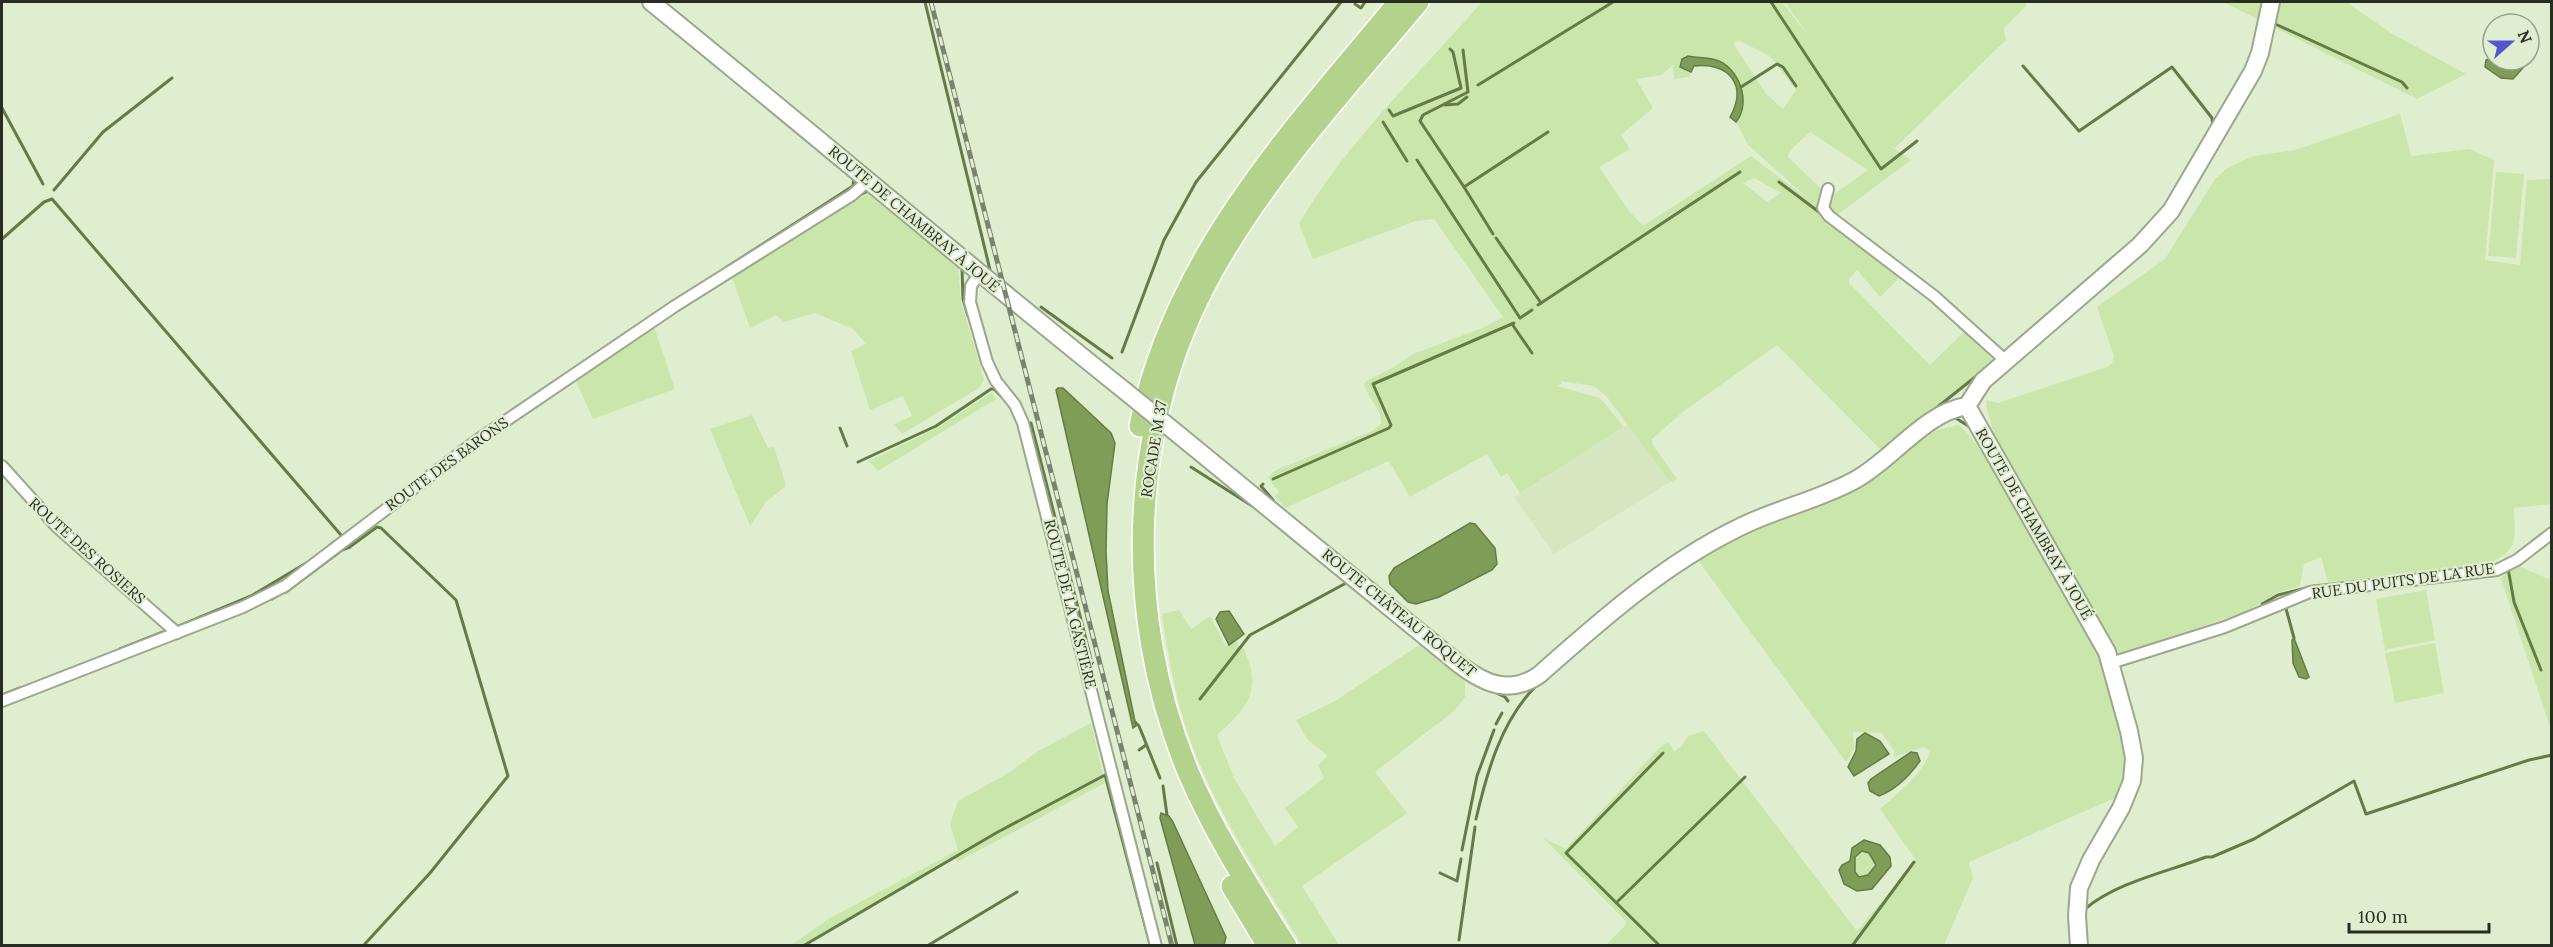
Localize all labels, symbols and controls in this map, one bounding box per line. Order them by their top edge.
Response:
north arrow [2481,12,2541,72]
text: N [2513,27,2537,46]
street label: ROUTE DE CHAMBRAY À JOUÉ [825,141,1004,296]
street label: ROCADE M 37 [1136,399,1171,499]
street label: ROUTE DES BARONS [381,413,512,515]
street label: ROUTE DE CHAMBRAY À JOUÉ [1972,425,2097,623]
street label: ROUTE DES ROSIERS [25,493,150,608]
street label: ROUTE DE LA GASTIÈRE [1040,517,1101,691]
street label: ROUTE CHÂTEAU ROQUET [1318,544,1481,681]
street label: RUE DU PUITS DE LA RUE [2310,558,2495,603]
scale bar [2349,896,2488,934]
text: 100 m [2358,905,2408,928]

